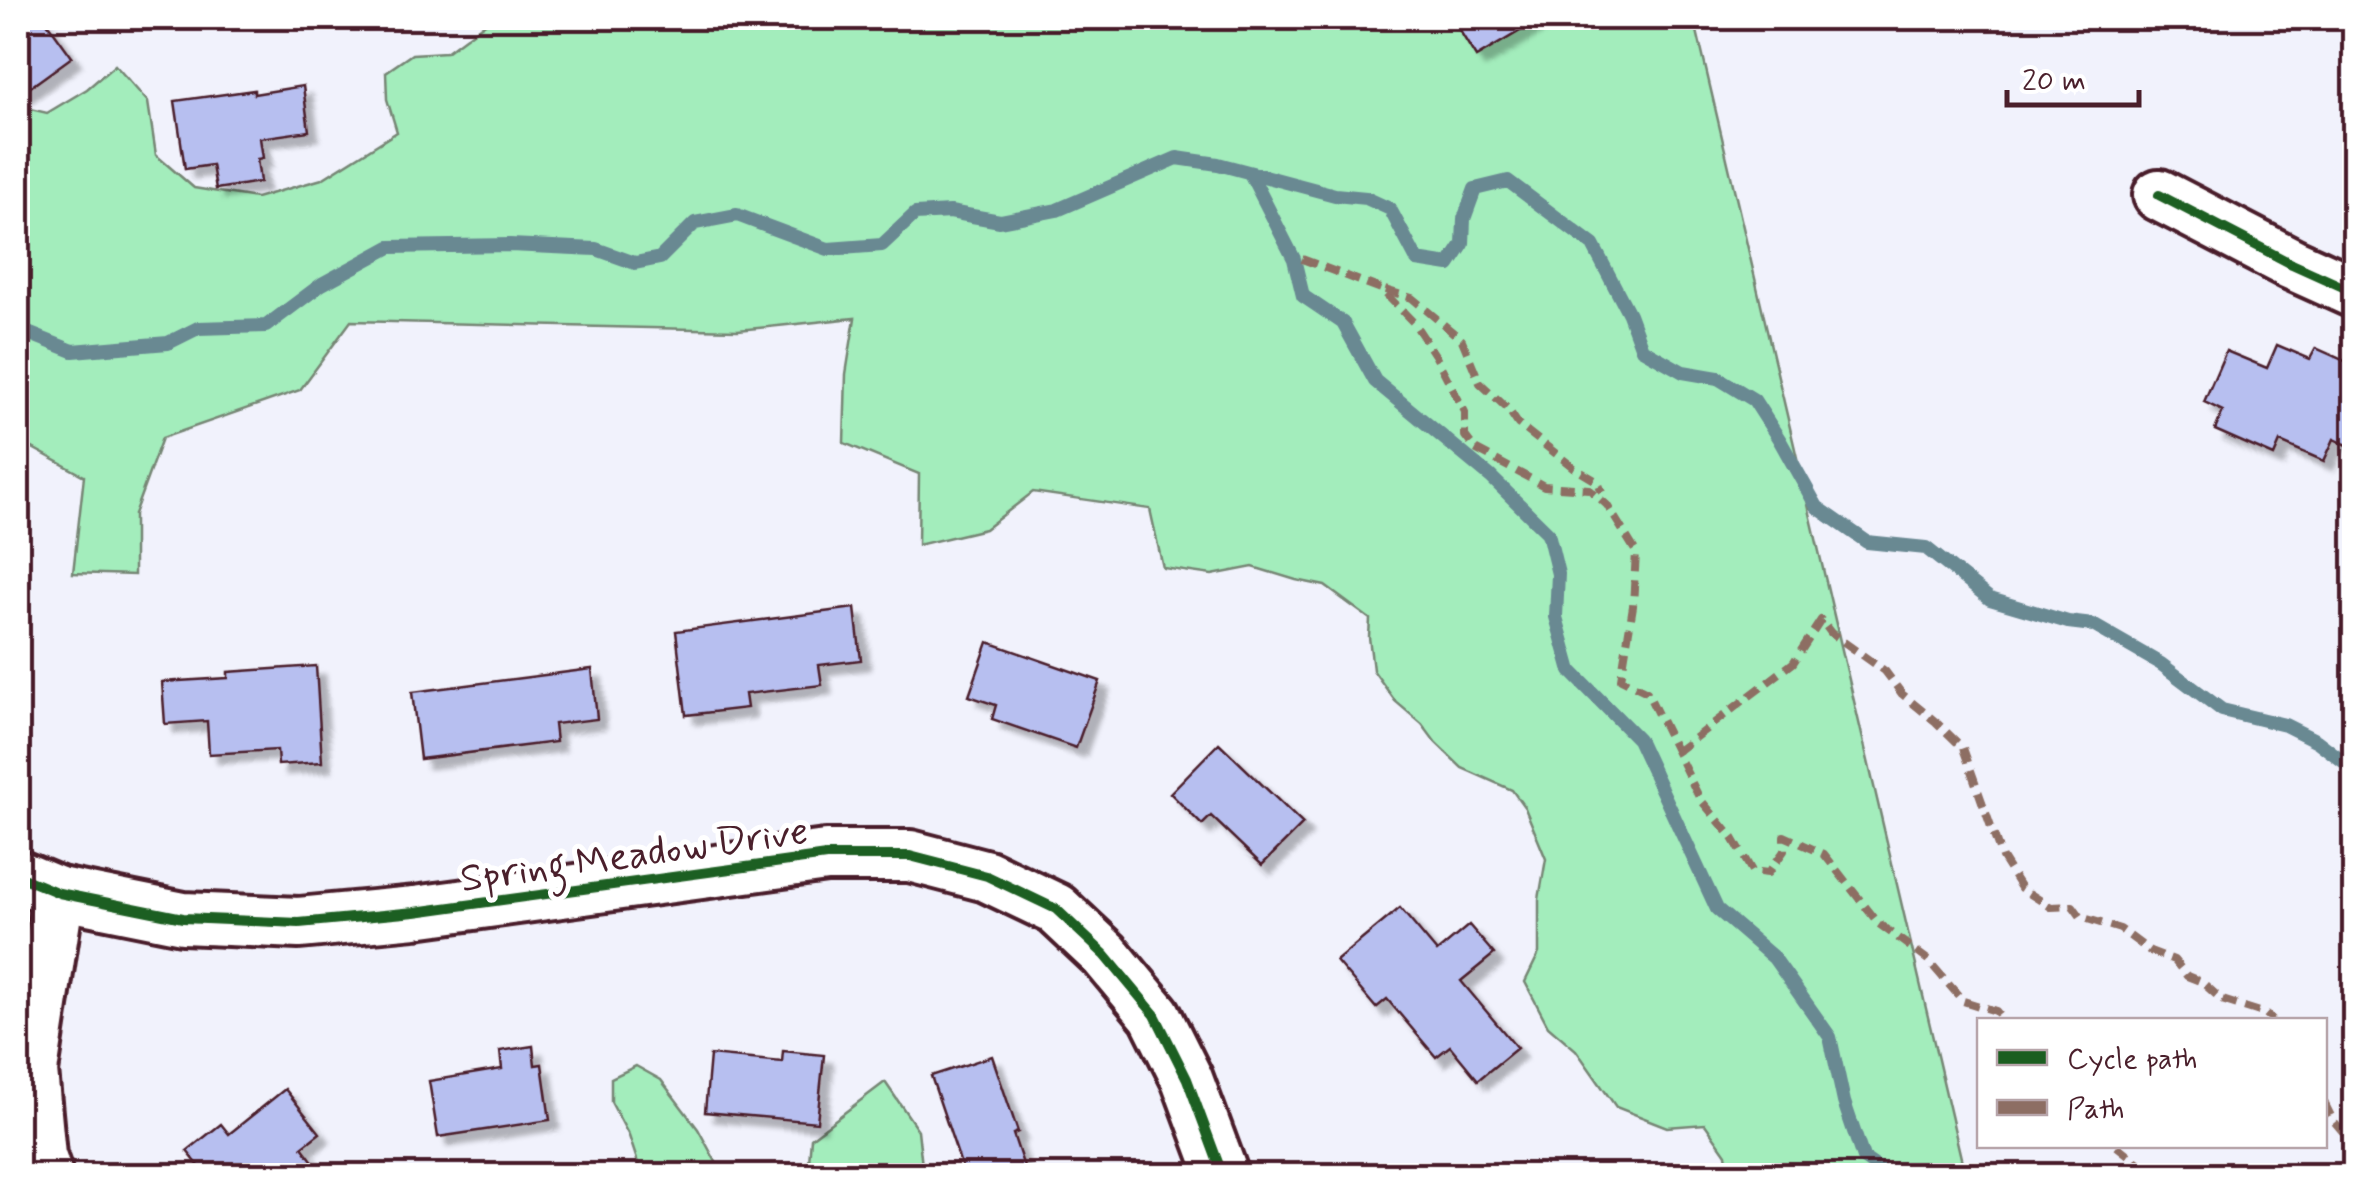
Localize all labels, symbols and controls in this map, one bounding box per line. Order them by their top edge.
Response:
scale bar [2007,45,2140,107]
text: 20 m [2022,62,2086,101]
street label: Spring Meadow Drive [457,806,812,910]
legend [1977,1018,2327,1148]
text: Cycle path [2067,1040,2198,1079]
text: Path [2067,1090,2125,1129]

